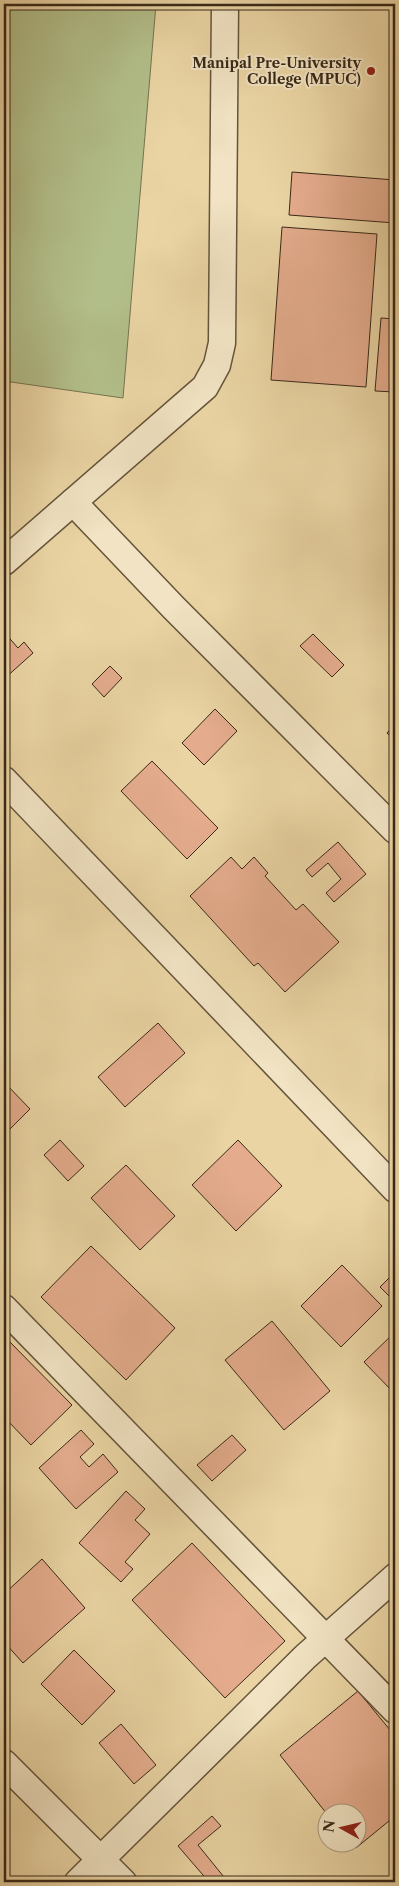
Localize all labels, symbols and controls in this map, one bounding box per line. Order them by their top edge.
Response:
place label: Manipal Pre-University College (MPUC) [192,54,361,88]
marker: Manipal Pre-University College (MPUC) [365,65,377,77]
north arrow [316,1804,366,1854]
text: N [319,1819,339,1833]

